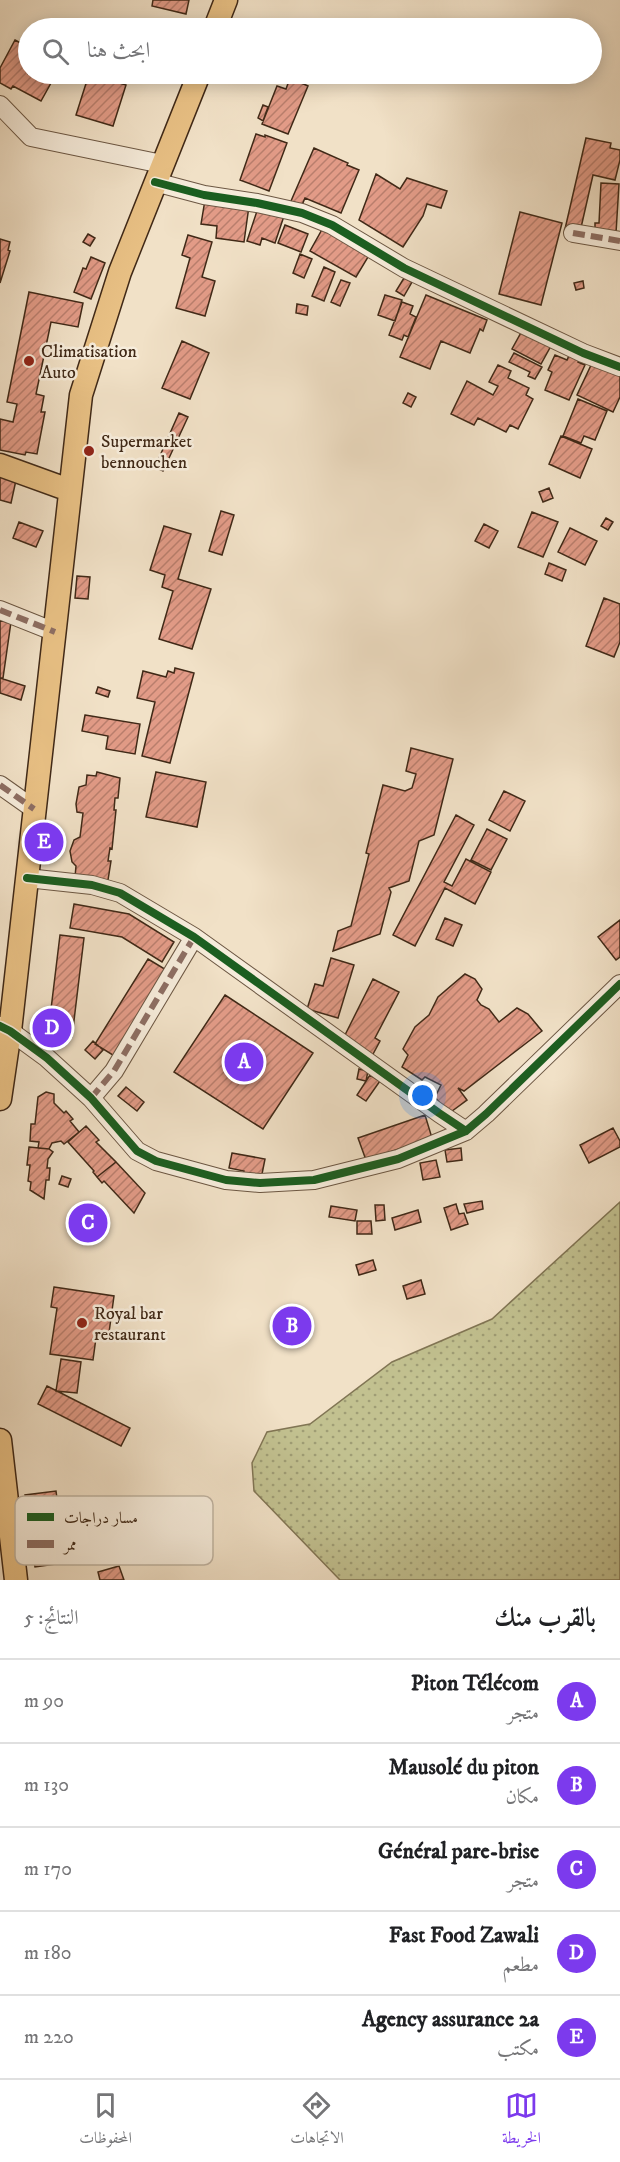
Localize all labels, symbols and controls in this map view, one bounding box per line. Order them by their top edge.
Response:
search box [18,18,602,84]
icon: search [39,35,72,68]
text: ابحث هنا [87,37,150,64]
place label: Climatisation Auto [41,341,137,384]
marker: Climatisation Auto [22,354,36,368]
place label: Supermarket bennouchen [101,431,192,474]
marker: Supermarket bennouchen [82,444,96,458]
pin: E [24,820,63,864]
pin: D [32,1006,72,1050]
pin: A [224,1040,264,1084]
your location [408,1081,437,1110]
pin: C [68,1200,107,1246]
place label: Royal bar restaurant [94,1303,166,1346]
pin: B [272,1304,312,1348]
marker: Royal bar restaurant [75,1316,89,1330]
legend [15,1496,213,1565]
text: مسار دراجات [64,1508,138,1528]
text: ممر [62,1535,77,1555]
text: بالقرب منك [494,1602,596,1635]
text: النتائج: 5 [24,1606,79,1631]
text: Piton Télécom [411,1670,539,1697]
text: 90 m [24,1689,64,1714]
text: A [570,1689,583,1714]
text: متجر [507,1701,539,1726]
text: Mausolé du piton [388,1754,539,1781]
text: 130 m [24,1773,69,1798]
text: B [570,1773,583,1798]
text: مكان [505,1785,539,1810]
text: Général pare-brise [378,1838,539,1865]
text: 170 m [24,1857,72,1882]
text: C [570,1857,583,1882]
text: متجر [507,1869,539,1894]
text: Fast Food Zawali [389,1922,539,1949]
text: 180 m [24,1941,71,1966]
text: D [569,1941,584,1966]
text: مطعم [502,1953,539,1978]
text: Agency assurance 2a [362,2006,539,2033]
text: 220 m [24,2025,74,2050]
text: E [569,2025,584,2050]
text: مكتب [497,2037,539,2062]
tab: المحفوظات [79,2089,132,2153]
tab: الاتجاهات [290,2089,344,2153]
tab: الخريطة [502,2089,541,2153]

